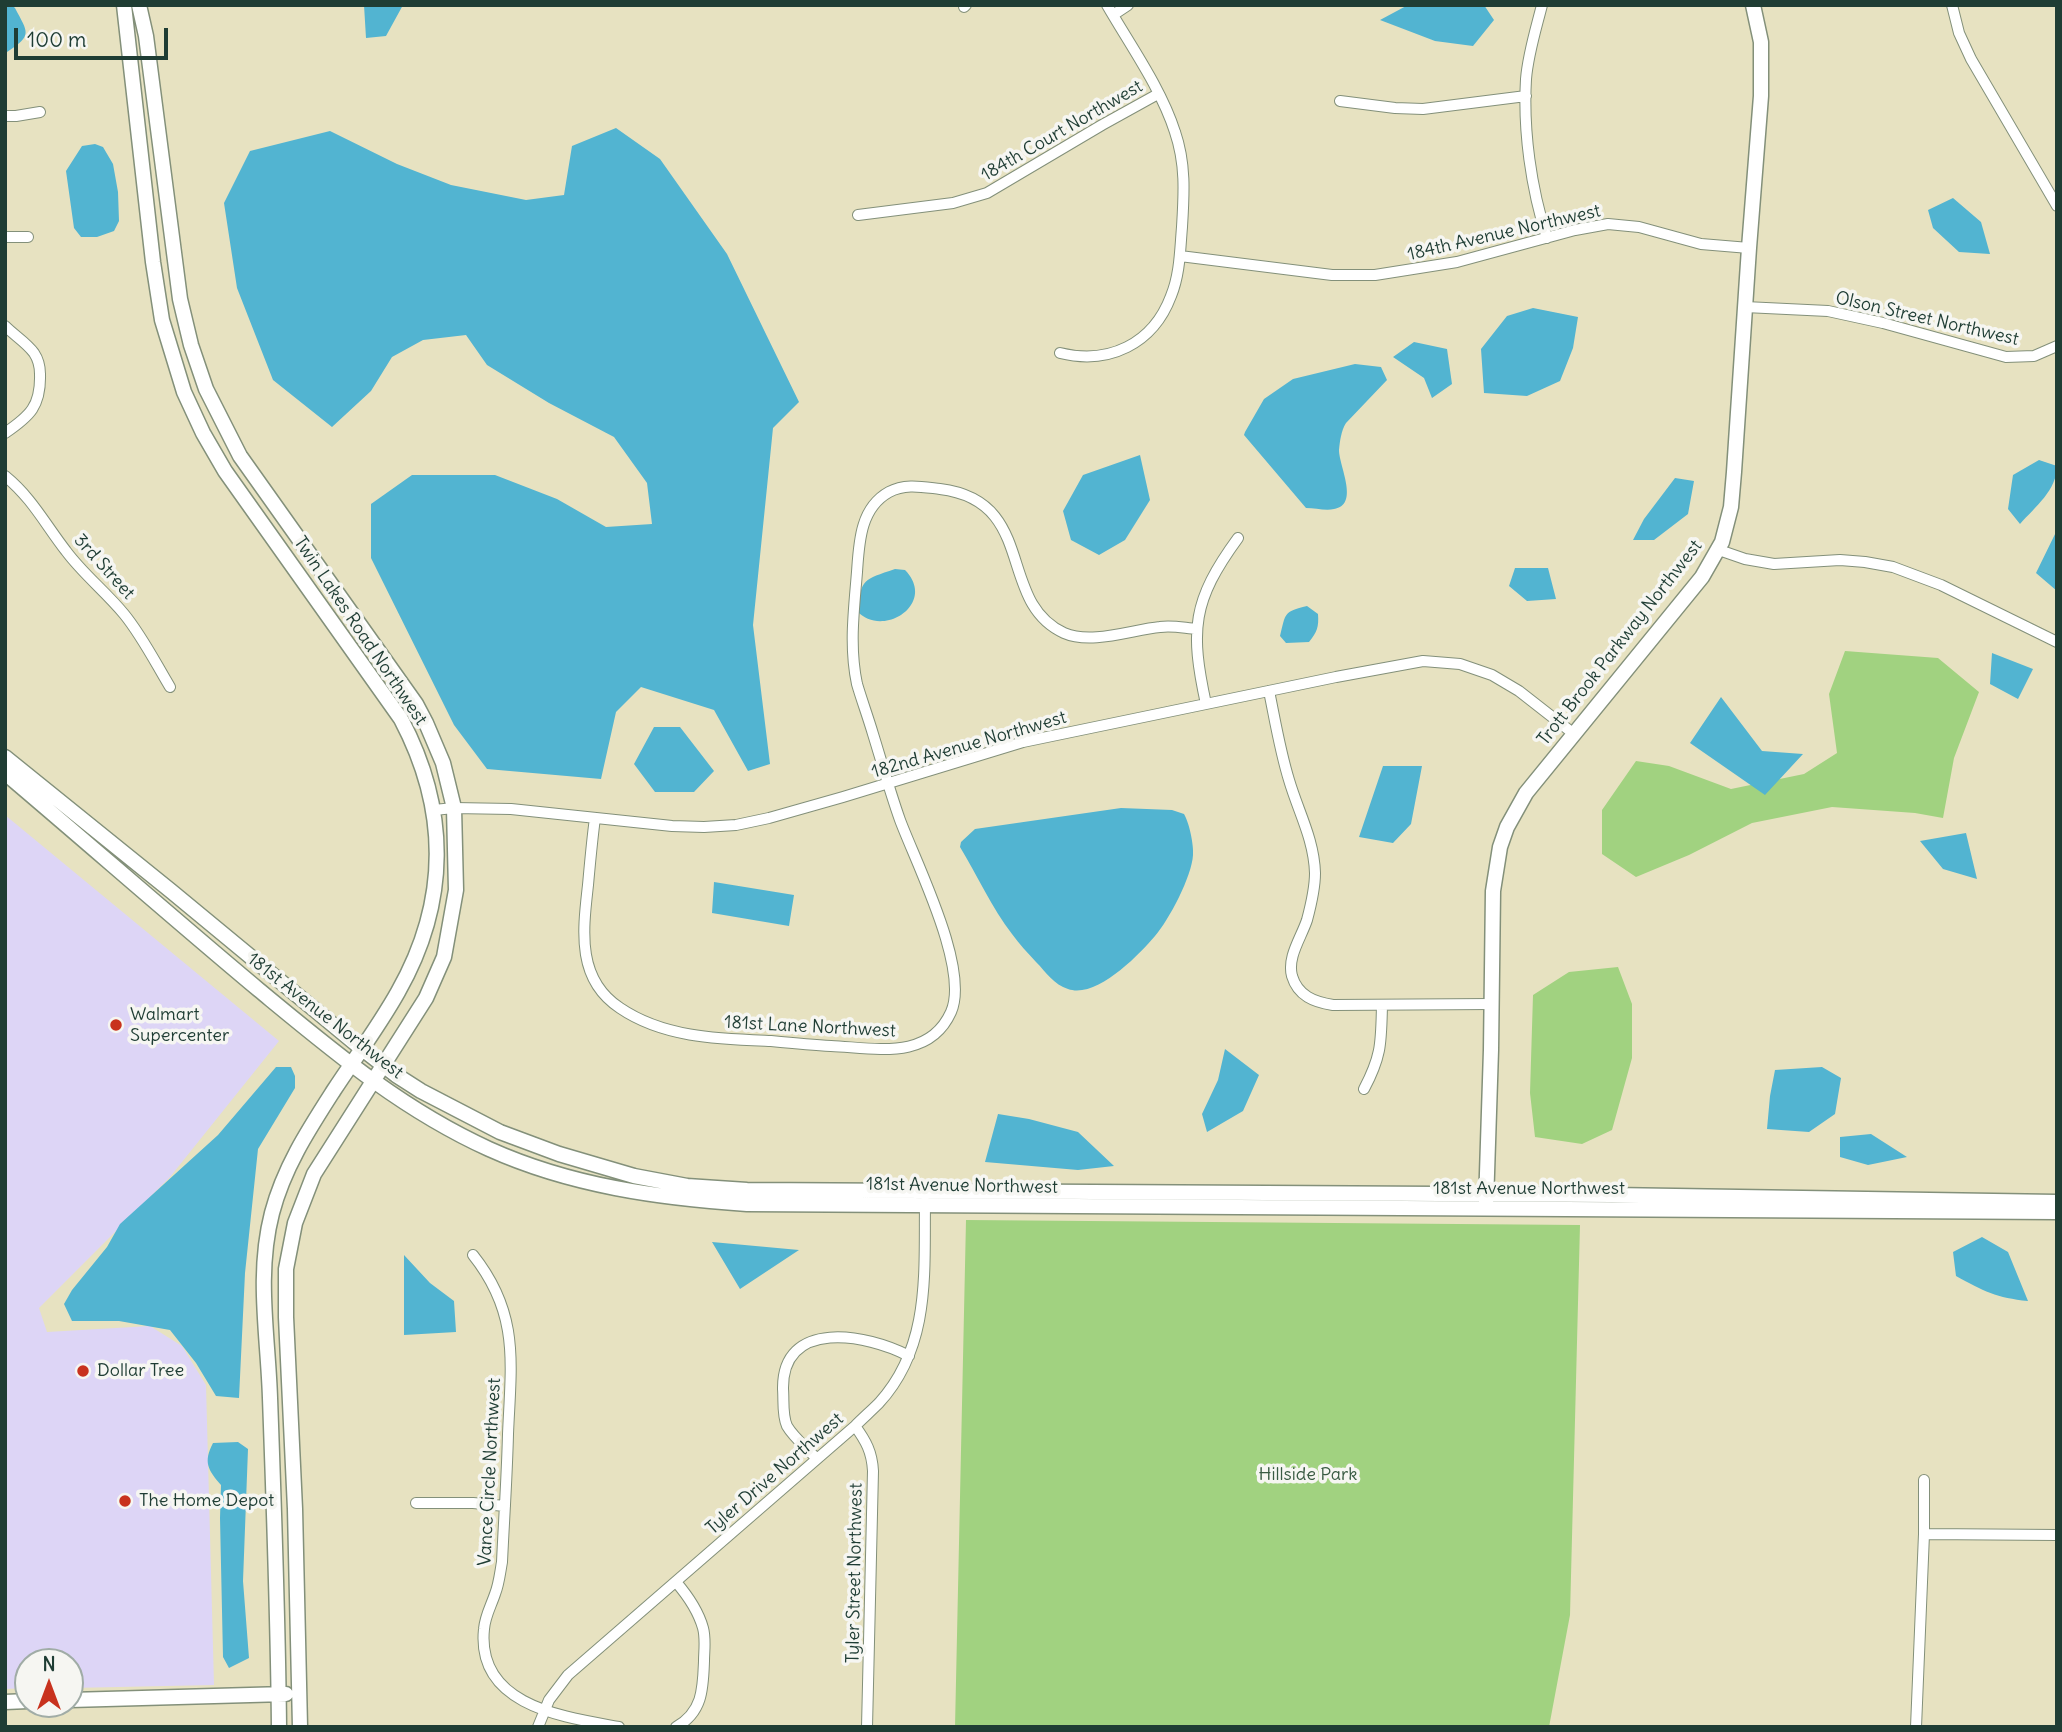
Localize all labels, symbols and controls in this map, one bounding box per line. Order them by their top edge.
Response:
scale bar [18,14,172,58]
text: 100 m [27,26,86,53]
street label: 184th Court Northwest [977,76,1147,186]
street label: 184th Avenue Northwest [1405,200,1603,266]
street label: Olson Street Northwest [1833,287,2021,351]
street label: 3rd Street [69,530,139,604]
street label: Twin Lakes Road Northwest [289,533,431,729]
street label: Trott Brook Parkway Northwest [1533,536,1707,750]
street label: 182nd Avenue Northwest [869,707,1069,783]
street label: 181st Avenue Northwest [243,948,407,1084]
place label: Walmart Supercenter [130,1004,229,1046]
street label: 181st Lane Northwest [724,1012,896,1042]
marker: Walmart Supercenter [108,1017,124,1033]
street label: 181st Avenue Northwest [866,1174,1058,1198]
street label: 181st Avenue Northwest [1433,1178,1625,1200]
place label: Dollar Tree [97,1360,184,1382]
marker: Dollar Tree [75,1363,91,1379]
street label: Vance Circle Northwest [474,1377,506,1567]
street label: Tyler Drive Northwest [702,1409,848,1539]
park label: Hillside Park [1259,1464,1357,1486]
street label: Tyler Street Northwest [843,1483,867,1663]
place label: The Home Depot [139,1490,274,1512]
marker: The Home Depot [117,1493,133,1509]
north arrow [14,1648,84,1718]
text: N [42,1652,56,1676]

